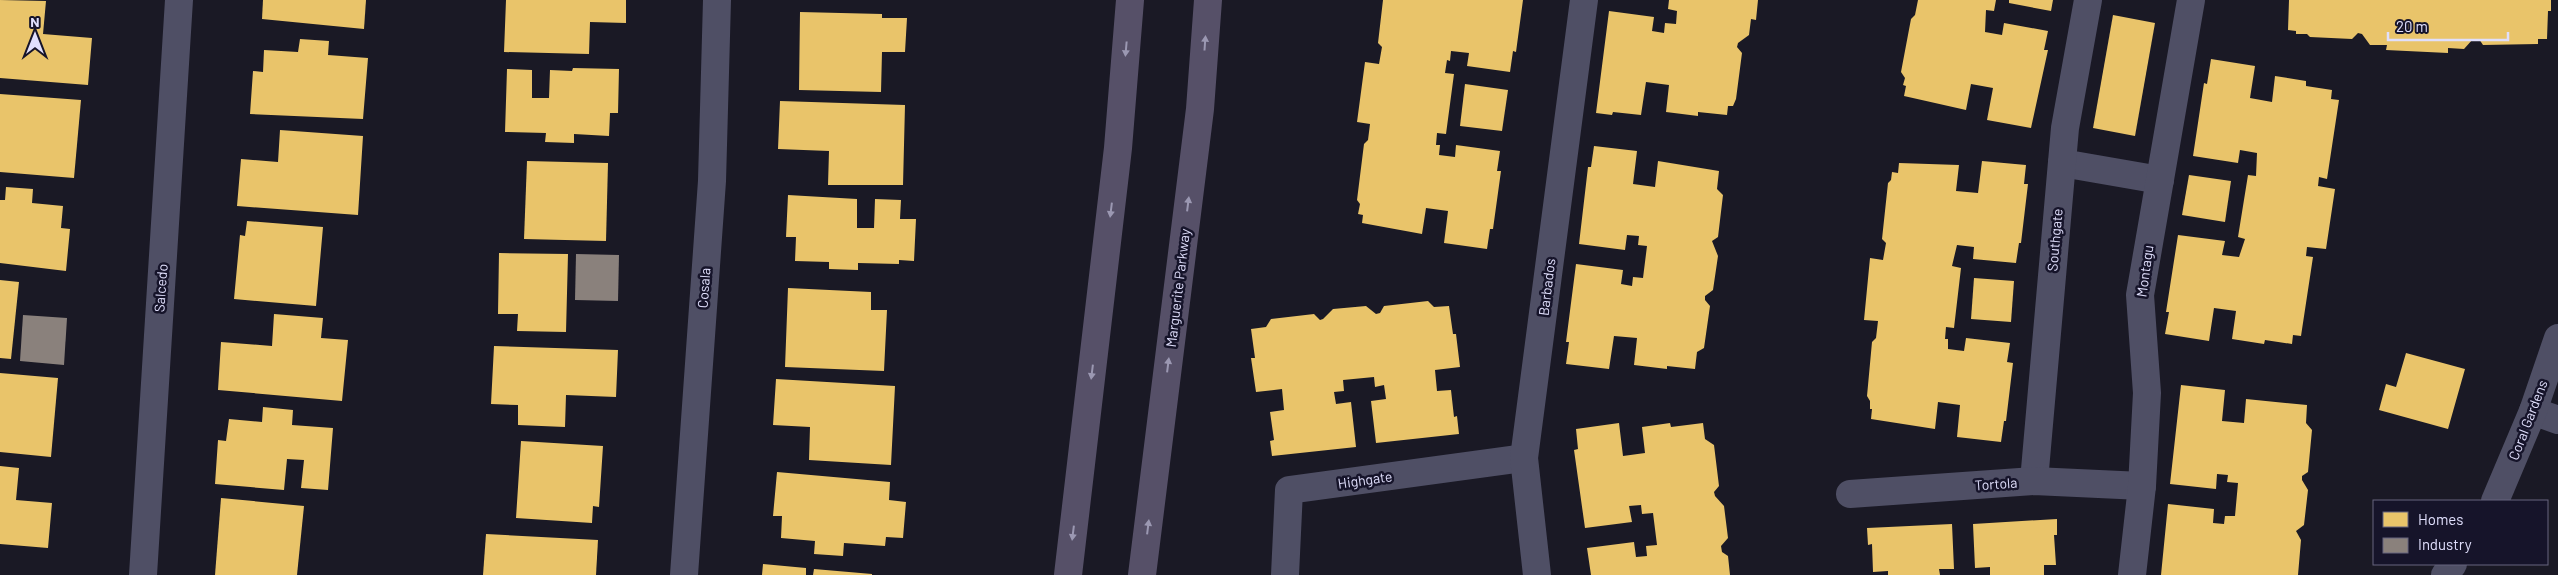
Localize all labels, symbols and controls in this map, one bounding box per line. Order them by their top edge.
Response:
north arrow [10,10,60,60]
scale bar [2388,10,2508,42]
text: N [30,13,40,30]
text: 20 m [2396,17,2428,35]
one-way arrow [1201,34,1209,50]
one-way arrow [1122,41,1130,57]
one-way arrow [1184,196,1192,212]
one-way arrow [1107,203,1115,219]
street label: Southgate [2043,208,2066,272]
street label: Marguerite Parkway [1162,227,1193,348]
street label: Montagu [2132,244,2157,298]
street label: Barbados [1535,257,1558,317]
street label: Salcedo [150,263,171,313]
street label: Cosala [694,267,713,309]
one-way arrow [1164,357,1172,373]
one-way arrow [1088,364,1096,380]
street label: Coral Gardens [2504,377,2551,462]
street label: Highgate [1337,467,1393,492]
street label: Tortola [1974,474,2018,493]
legend [2373,500,2548,565]
text: Homes [2418,510,2463,528]
one-way arrow [1144,518,1152,534]
one-way arrow [1069,526,1077,542]
text: Industry [2418,535,2472,553]

